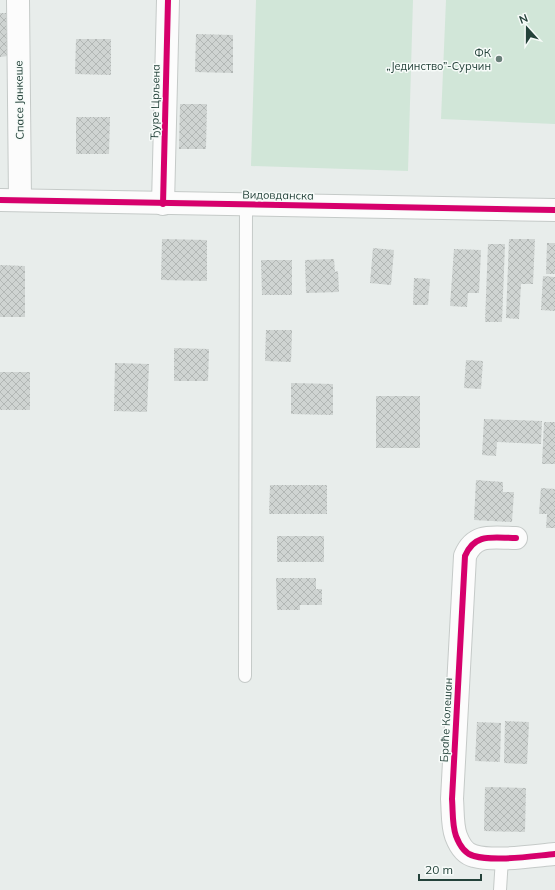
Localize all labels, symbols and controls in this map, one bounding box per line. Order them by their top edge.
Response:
north arrow [507,8,547,48]
text: N [517,11,530,27]
place label: ФК „Јединство”-Сурчин [386,46,492,73]
marker: ФК „Јединство”-Сурчин [494,54,504,64]
street label: Спасе Јанкеше [11,60,27,140]
street label: Ђуре Црљена [147,64,163,140]
street label: Видовданска [242,187,314,203]
street label: Браће Колешан [437,677,455,763]
scale bar [419,856,481,882]
text: 20 m [425,862,453,877]

